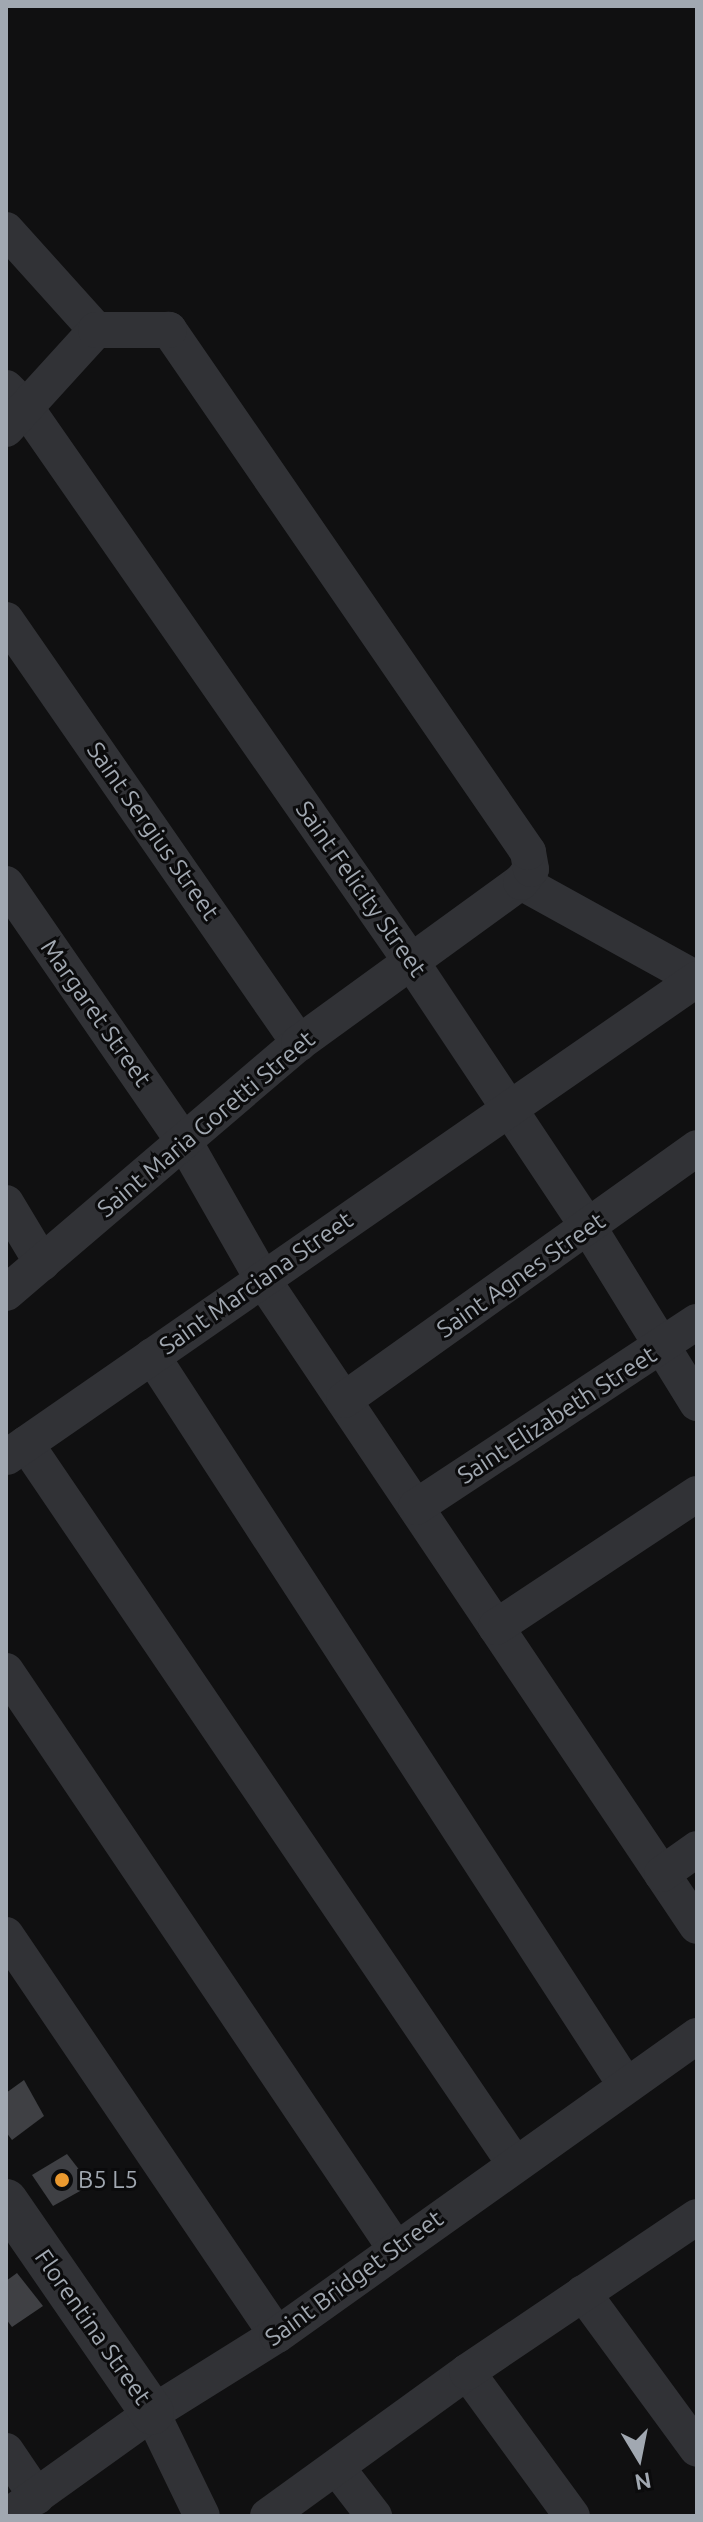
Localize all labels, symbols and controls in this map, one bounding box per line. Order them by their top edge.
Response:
street label: Saint Sergius Street [81,737,225,925]
street label: Saint Felicity Street [290,796,432,982]
street label: Margaret Street [35,934,157,1092]
street label: Saint Maria Goretti Street [91,1025,321,1223]
street label: Saint Marciana Street [154,1205,358,1361]
street label: Saint Agnes Street [431,1206,611,1344]
street label: Saint Elizabeth Street [452,1340,662,1490]
place label: B5 L5 [78,2166,138,2194]
marker: B5 L5 [53,2171,71,2189]
street label: Saint Bridget Street [260,2204,448,2352]
street label: Florentina Street [29,2244,157,2410]
north arrow [599,2418,679,2498]
text: N [633,2468,654,2496]

